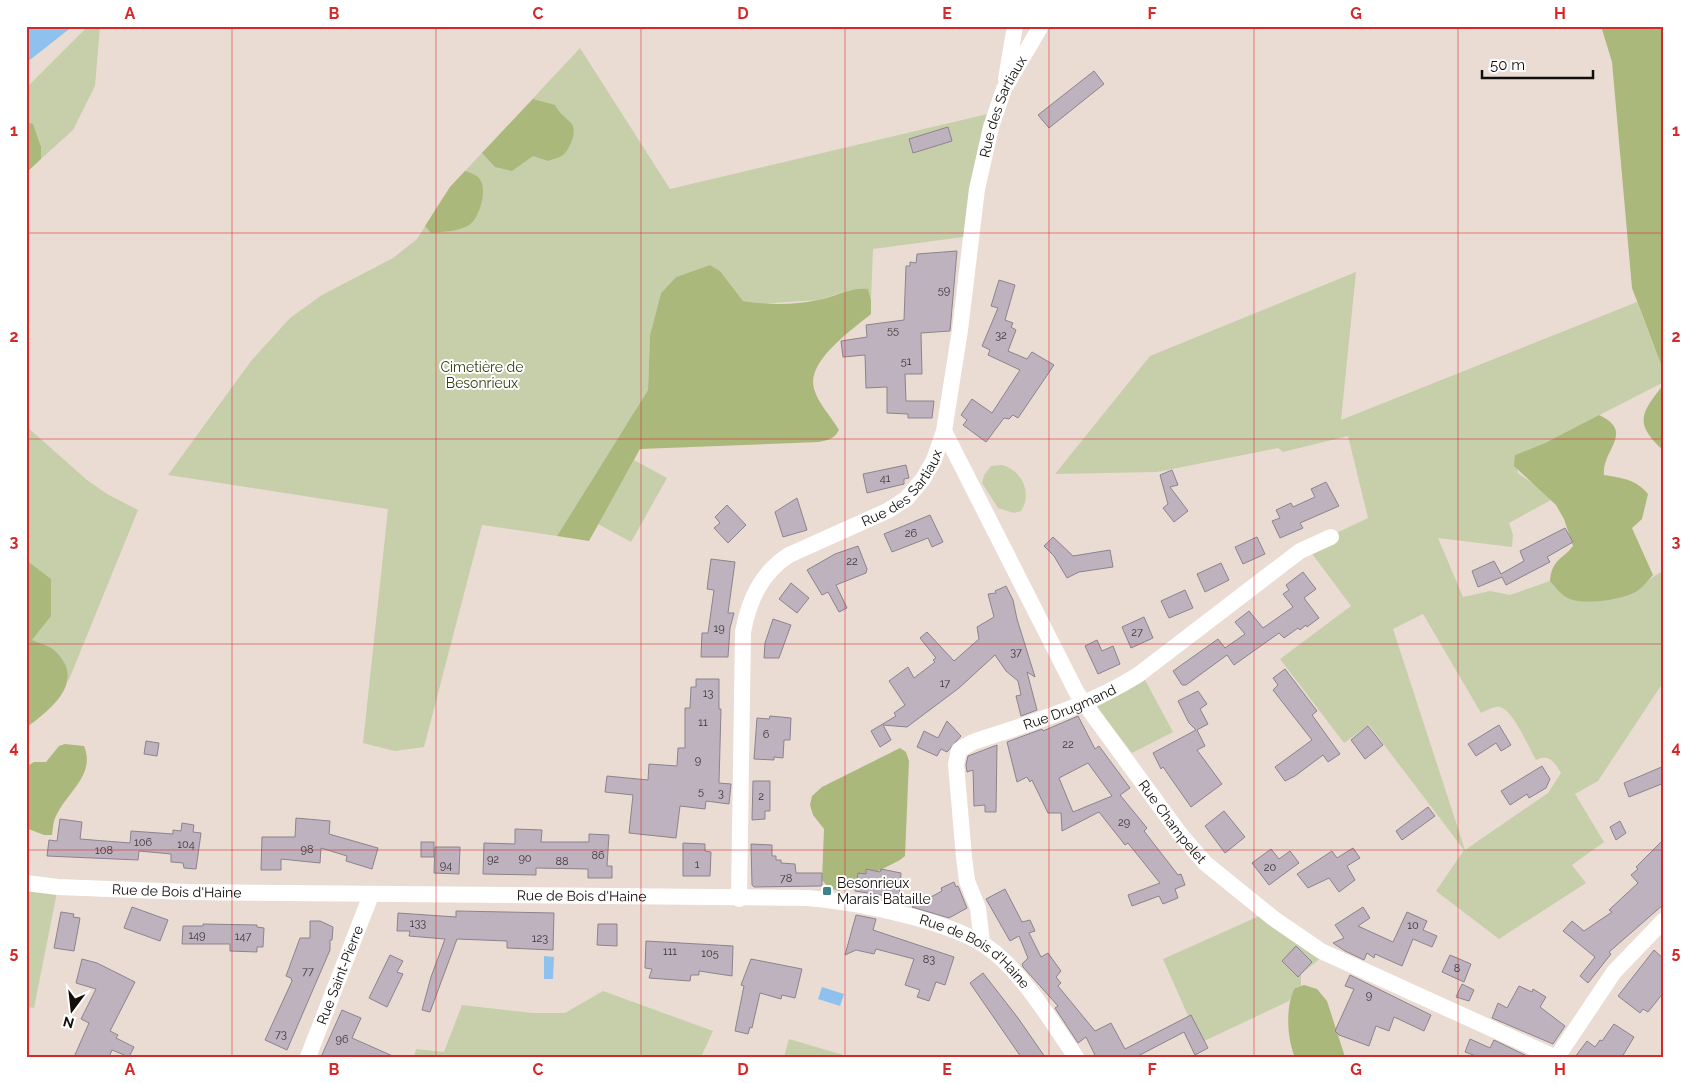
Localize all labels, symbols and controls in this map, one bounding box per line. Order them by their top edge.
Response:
text: A [125,4,136,23]
text: B [329,4,340,23]
text: C [533,4,544,23]
text: D [737,4,749,23]
text: E [942,4,952,23]
text: F [1147,4,1157,23]
text: G [1350,4,1362,23]
text: H [1554,4,1566,23]
scale bar [1482,48,1594,80]
street label: Rue des Sartiaux [976,53,1030,159]
text: 50 m [1490,56,1525,74]
text: 1 [10,121,18,140]
text: 1 [1672,121,1680,140]
house number: 59 [938,284,950,297]
house number: 55 [887,324,899,337]
text: 2 [9,327,19,346]
text: 2 [1671,327,1681,346]
house number: 32 [995,329,1007,342]
house number: 51 [901,355,912,368]
park label: Cimetière de Besonrieux [440,359,524,391]
street label: Rue des Sartiaux [859,447,945,529]
house number: 41 [880,472,891,485]
house number: 26 [905,527,918,540]
text: 3 [10,532,19,551]
text: 3 [1672,532,1681,551]
house number: 22 [846,555,858,568]
house number: 19 [713,622,725,635]
house number: 27 [1131,626,1143,639]
house number: 37 [1010,646,1022,659]
house number: 17 [940,677,950,690]
street label: Rue Drugmand [1021,681,1119,733]
house number: 13 [703,687,713,700]
house number: 11 [698,716,708,729]
house number: 6 [763,728,770,741]
text: 4 [9,738,19,757]
house number: 22 [1062,738,1074,751]
text: 4 [1671,738,1681,757]
house number: 9 [695,754,701,767]
street label: Rue Champelet [1135,777,1210,867]
house number: 5 [698,785,704,798]
house number: 3 [718,787,724,800]
house number: 2 [758,790,764,803]
house number: 29 [1118,816,1130,829]
house number: 106 [134,836,152,849]
house number: 104 [177,838,195,851]
house number: 98 [301,843,313,856]
house number: 108 [95,844,113,857]
house number: 86 [591,849,605,862]
house number: 90 [518,852,532,865]
house number: 92 [487,853,499,866]
house number: 88 [555,855,569,868]
house number: 1 [695,858,700,871]
house number: 94 [440,859,452,872]
house number: 20 [1264,861,1276,874]
house number: 78 [780,872,792,885]
place label: Besonrieux Marais Bataille [837,875,931,907]
street label: Rue de Bois d'Haine [112,881,242,901]
marker: Besonrieux Marais Bataille [821,885,833,897]
street label: Rue de Bois d'Haine [517,887,647,904]
street label: Rue de Bois d'Haine [918,911,1033,992]
house number: 133 [410,917,426,930]
house number: 10 [1407,919,1419,932]
street label: Rue Saint-Pierre [313,923,366,1027]
house number: 149 [188,929,206,942]
house number: 147 [235,930,251,943]
house number: 123 [532,932,548,945]
text: 5 [10,943,19,962]
text: 5 [1672,943,1681,962]
house number: 111 [663,945,677,958]
house number: 105 [701,947,719,960]
house number: 83 [923,953,935,966]
house number: 8 [1454,962,1460,975]
house number: 77 [302,965,314,978]
north arrow [48,986,98,1036]
house number: 9 [1366,989,1372,1002]
text: N [61,1013,76,1032]
house number: 73 [275,1028,287,1041]
house number: 96 [335,1033,349,1046]
text: A [125,1060,136,1079]
text: B [329,1060,340,1079]
text: C [533,1060,544,1079]
text: D [737,1060,749,1079]
text: E [942,1060,952,1079]
text: F [1147,1060,1157,1079]
text: G [1350,1060,1362,1079]
text: H [1554,1060,1566,1079]

